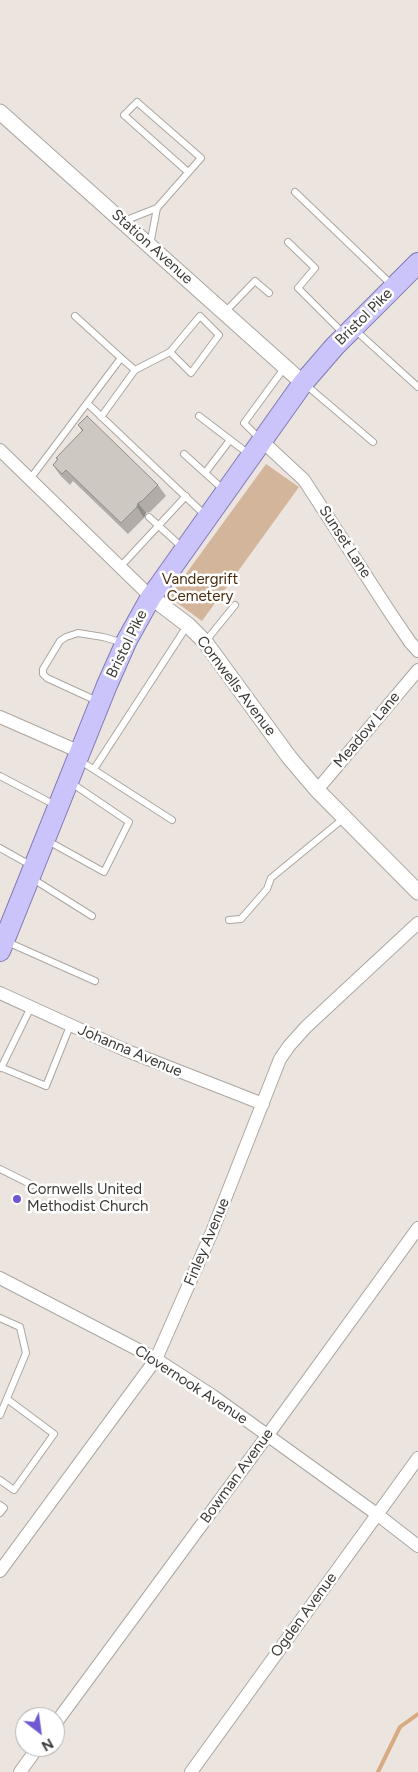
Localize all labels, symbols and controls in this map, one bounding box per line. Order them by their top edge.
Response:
street label: Station Avenue [108,206,196,288]
street label: Bristol Pike [332,285,396,349]
street label: Sunset Lane [315,502,375,582]
park label: Vandergrift Cemetery [162,571,238,606]
street label: Bristol Pike [103,607,151,681]
street label: Cornwells Avenue [193,632,279,740]
street label: Meadow Lane [330,688,404,772]
street label: Johanna Avenue [75,1021,185,1081]
place label: Cornwells United Methodist Church [27,1181,148,1216]
marker: Cornwells United Methodist Church [11,1193,23,1205]
street label: Finley Avenue [180,1195,234,1289]
street label: Clovernook Avenue [131,1342,251,1428]
street label: Bowman Avenue [197,1425,277,1527]
street label: Ogden Avenue [267,1569,341,1661]
north arrow [15,1707,65,1757]
text: N [38,1734,56,1755]

